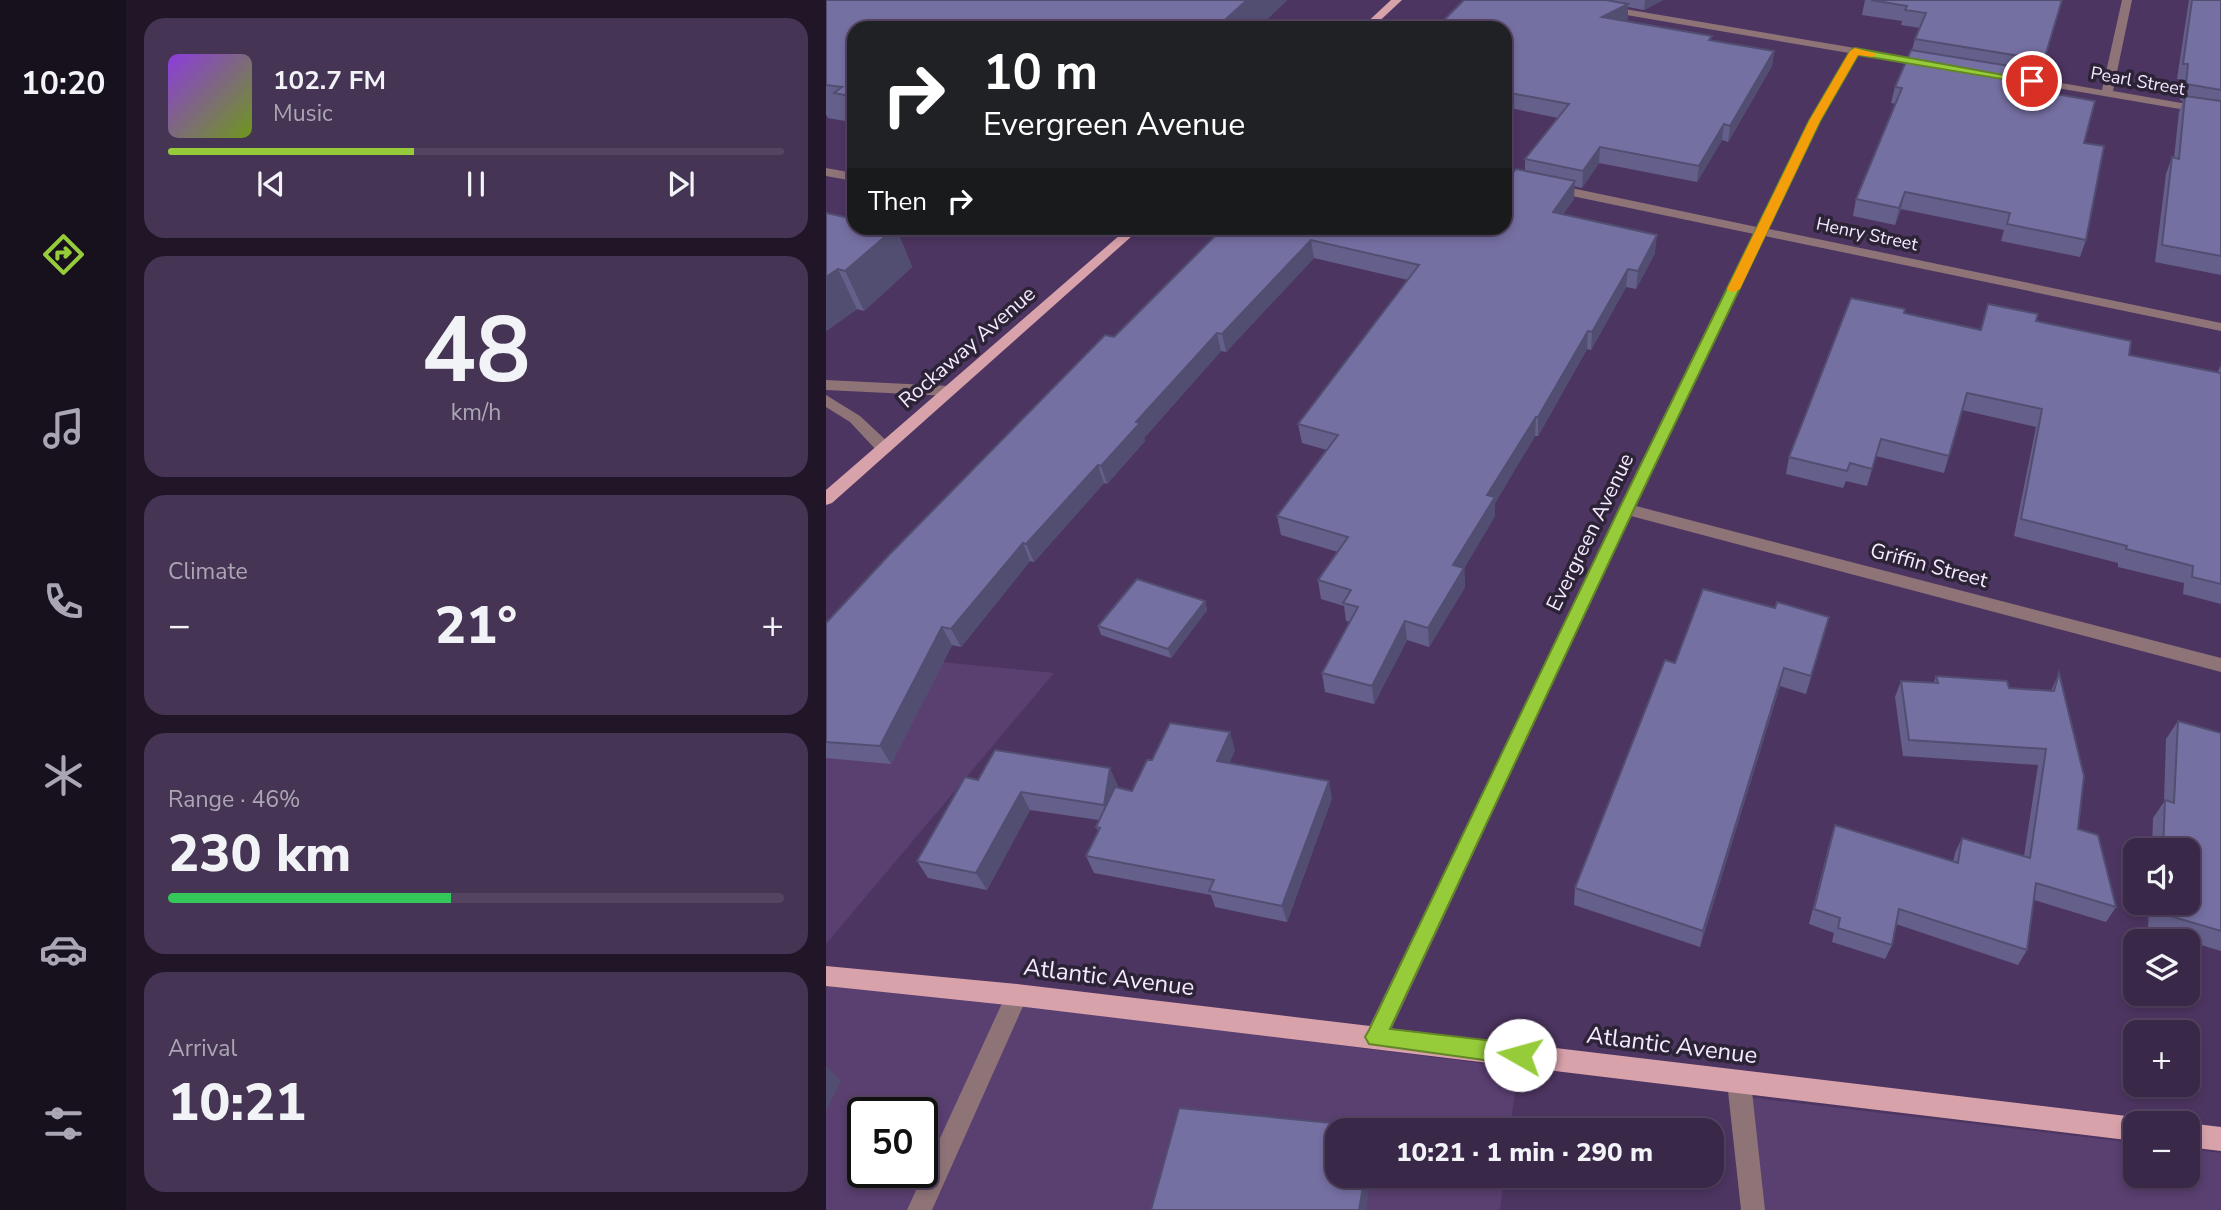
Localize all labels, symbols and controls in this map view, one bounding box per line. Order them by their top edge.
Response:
text: 10 m [983,39,1098,106]
icon: right [868,49,959,140]
pin [2002,51,2062,111]
street label: Pearl Street [2089,61,2188,101]
text: 10:20 [21,62,105,105]
icon: arrive [2013,62,2051,100]
text: 102.7 FM [273,63,386,98]
text: Music [273,98,333,129]
text: Evergreen Avenue [983,103,1245,146]
icon: previous [252,165,290,203]
icon: pause [457,165,495,203]
icon: next [662,165,700,203]
icon: right [941,182,979,220]
text: Then [868,184,927,219]
street label: Henry Street [1814,212,1921,257]
icon: directions [39,230,88,279]
street label: Rockaway Avenue [893,280,1041,414]
text: 48 [421,289,531,413]
text: km/h [451,397,501,428]
icon: music [39,404,88,453]
street label: Evergreen Avenue [1540,449,1640,615]
street label: Griffin Street [1867,536,1992,594]
text: Climate [168,556,248,587]
icon: phone [39,577,88,626]
text: 21° [435,590,517,661]
text: − [168,600,191,651]
text: + [761,600,784,651]
icon: climate [39,751,88,800]
text: Range · 46% [168,784,300,815]
text: 230 km [168,818,351,889]
map controls [2123,838,2200,1188]
button: sound [2123,838,2200,915]
icon: car [39,925,88,974]
button: layers [2123,929,2200,1006]
street label: Atlantic Avenue [1022,951,1196,1003]
position arrow [1483,1018,1557,1092]
street label: Atlantic Avenue [1585,1019,1759,1071]
button: + [2123,1020,2200,1097]
text: Arrival [168,1033,237,1064]
text: 10:21 [168,1067,306,1138]
speed limit sign: 50 [847,1097,938,1188]
icon: filters [39,1099,88,1148]
button: − [2123,1111,2200,1188]
text: 10:21 · 1 min · 290 m [1396,1135,1653,1170]

